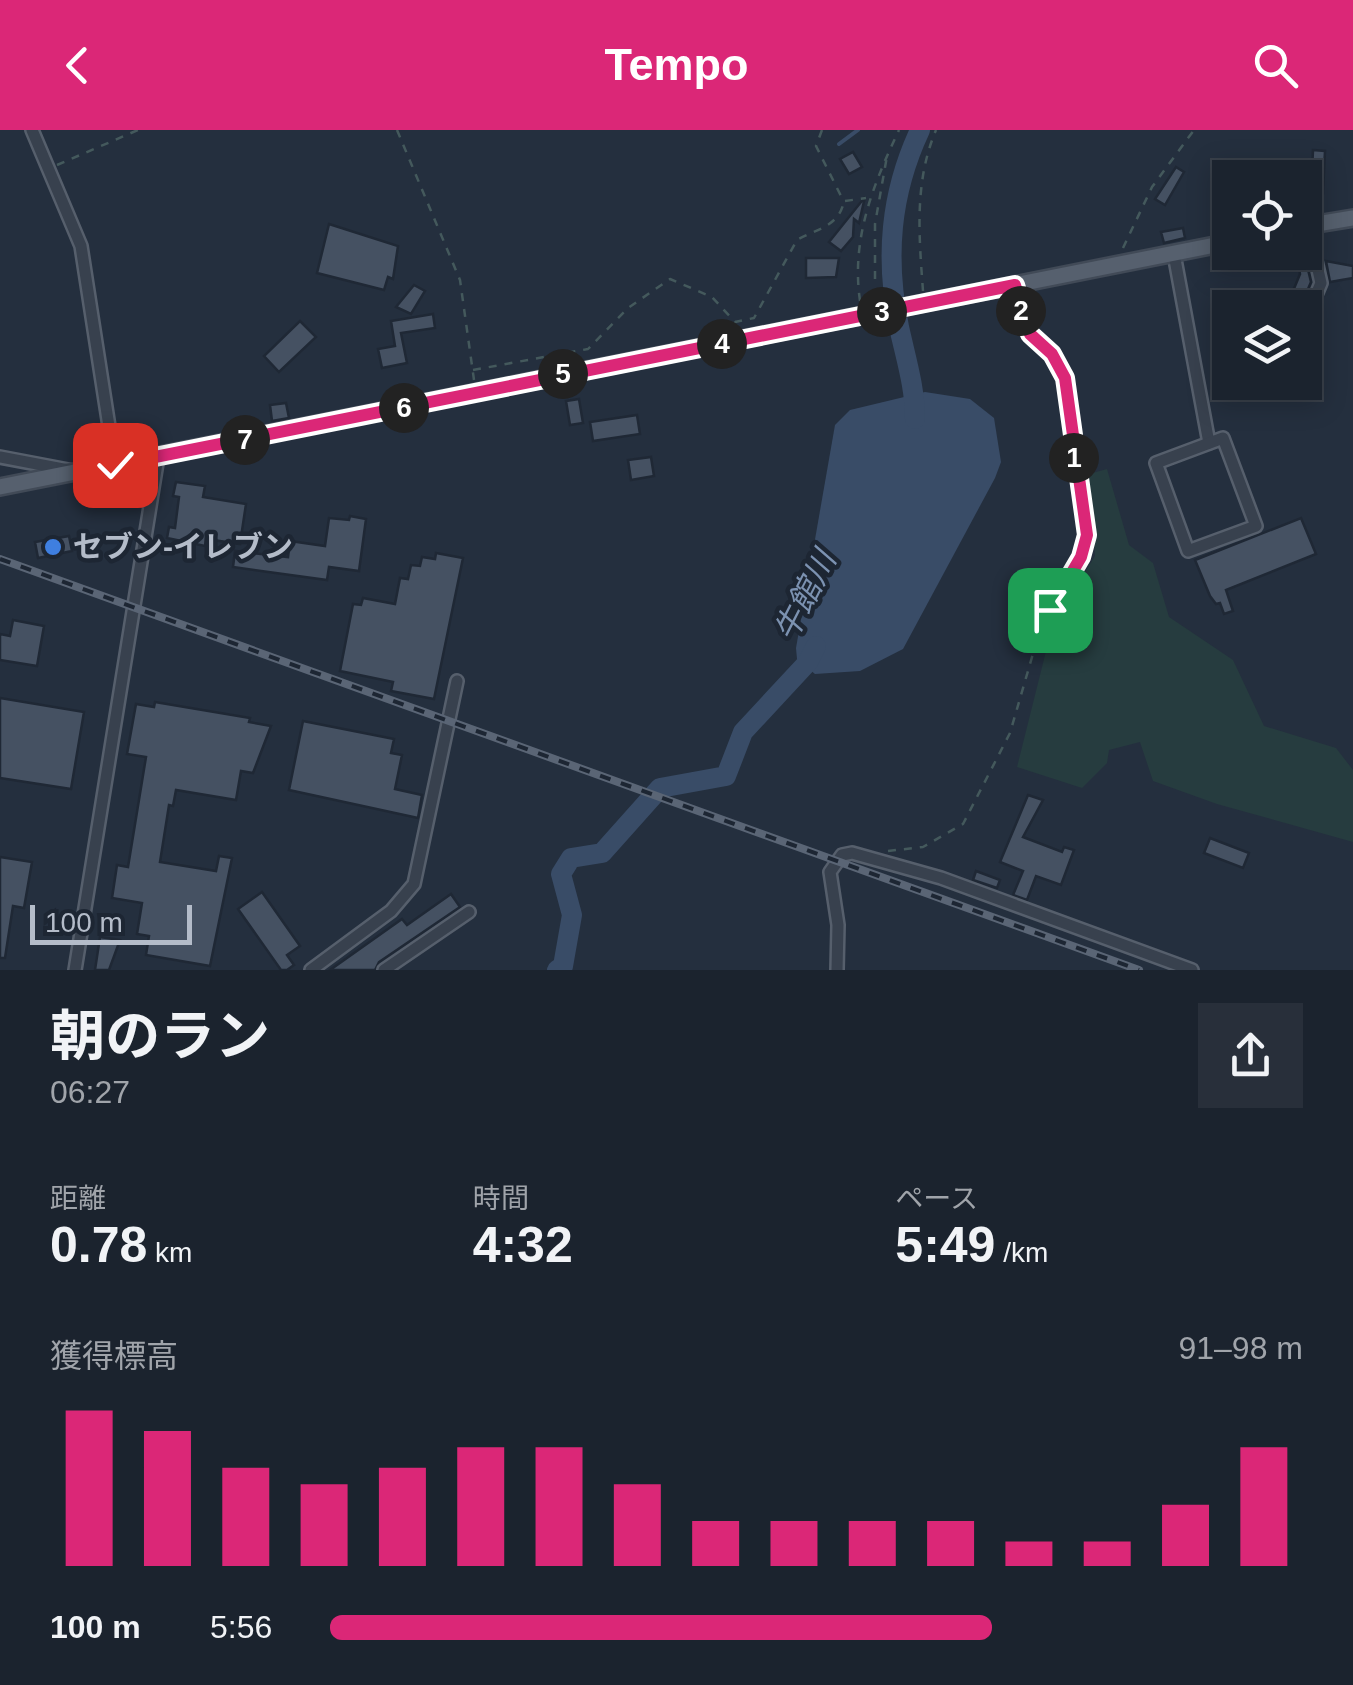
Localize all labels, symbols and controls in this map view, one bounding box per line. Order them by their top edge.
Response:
icon: back [50,38,105,93]
icon: search [1248,38,1303,93]
text: Tempo [604,39,749,90]
map controls [1212,160,1322,400]
button: locate [1212,160,1322,270]
pin: 2 [996,286,1046,336]
pin: 3 [857,287,907,337]
button: layers [1212,290,1322,400]
text: 2 [1013,295,1029,326]
text: 3 [874,296,890,327]
pin: 4 [697,319,747,369]
text: 4 [714,328,730,359]
pin: 5 [538,349,588,399]
text: 5 [555,358,571,389]
pin: 6 [379,383,429,433]
text: 6 [396,392,412,423]
pin: 7 [220,415,270,465]
pin [73,423,158,508]
text: 7 [237,424,253,455]
pin: 1 [1049,433,1099,483]
icon: check [88,438,143,493]
text: 1 [1066,442,1082,473]
place label: セブン-イレブン [73,530,293,563]
marker: セブン-イレブン [42,536,64,558]
water label: 牛館川 [767,542,844,647]
pin [1008,568,1093,653]
icon: arrive [1023,583,1078,638]
scale bar [30,900,192,944]
text: 100 m [45,907,123,938]
button: share [1198,1003,1303,1108]
text: 朝のラン [50,1005,270,1067]
text: 06:27 [50,1074,130,1110]
text: 距離 [50,1183,106,1214]
text: 時間 [473,1183,529,1214]
text: ペース [895,1183,978,1214]
text: 0.78 [50,1217,147,1273]
text: 4:32 [473,1217,573,1273]
text: 5:49 [895,1217,995,1273]
text: km [147,1237,192,1268]
text: /km [995,1237,1048,1268]
text: 91–98 m [1178,1330,1303,1366]
text: 獲得標高 [50,1338,178,1374]
text: 100 m [50,1609,141,1645]
text: 5:56 [210,1609,272,1645]

